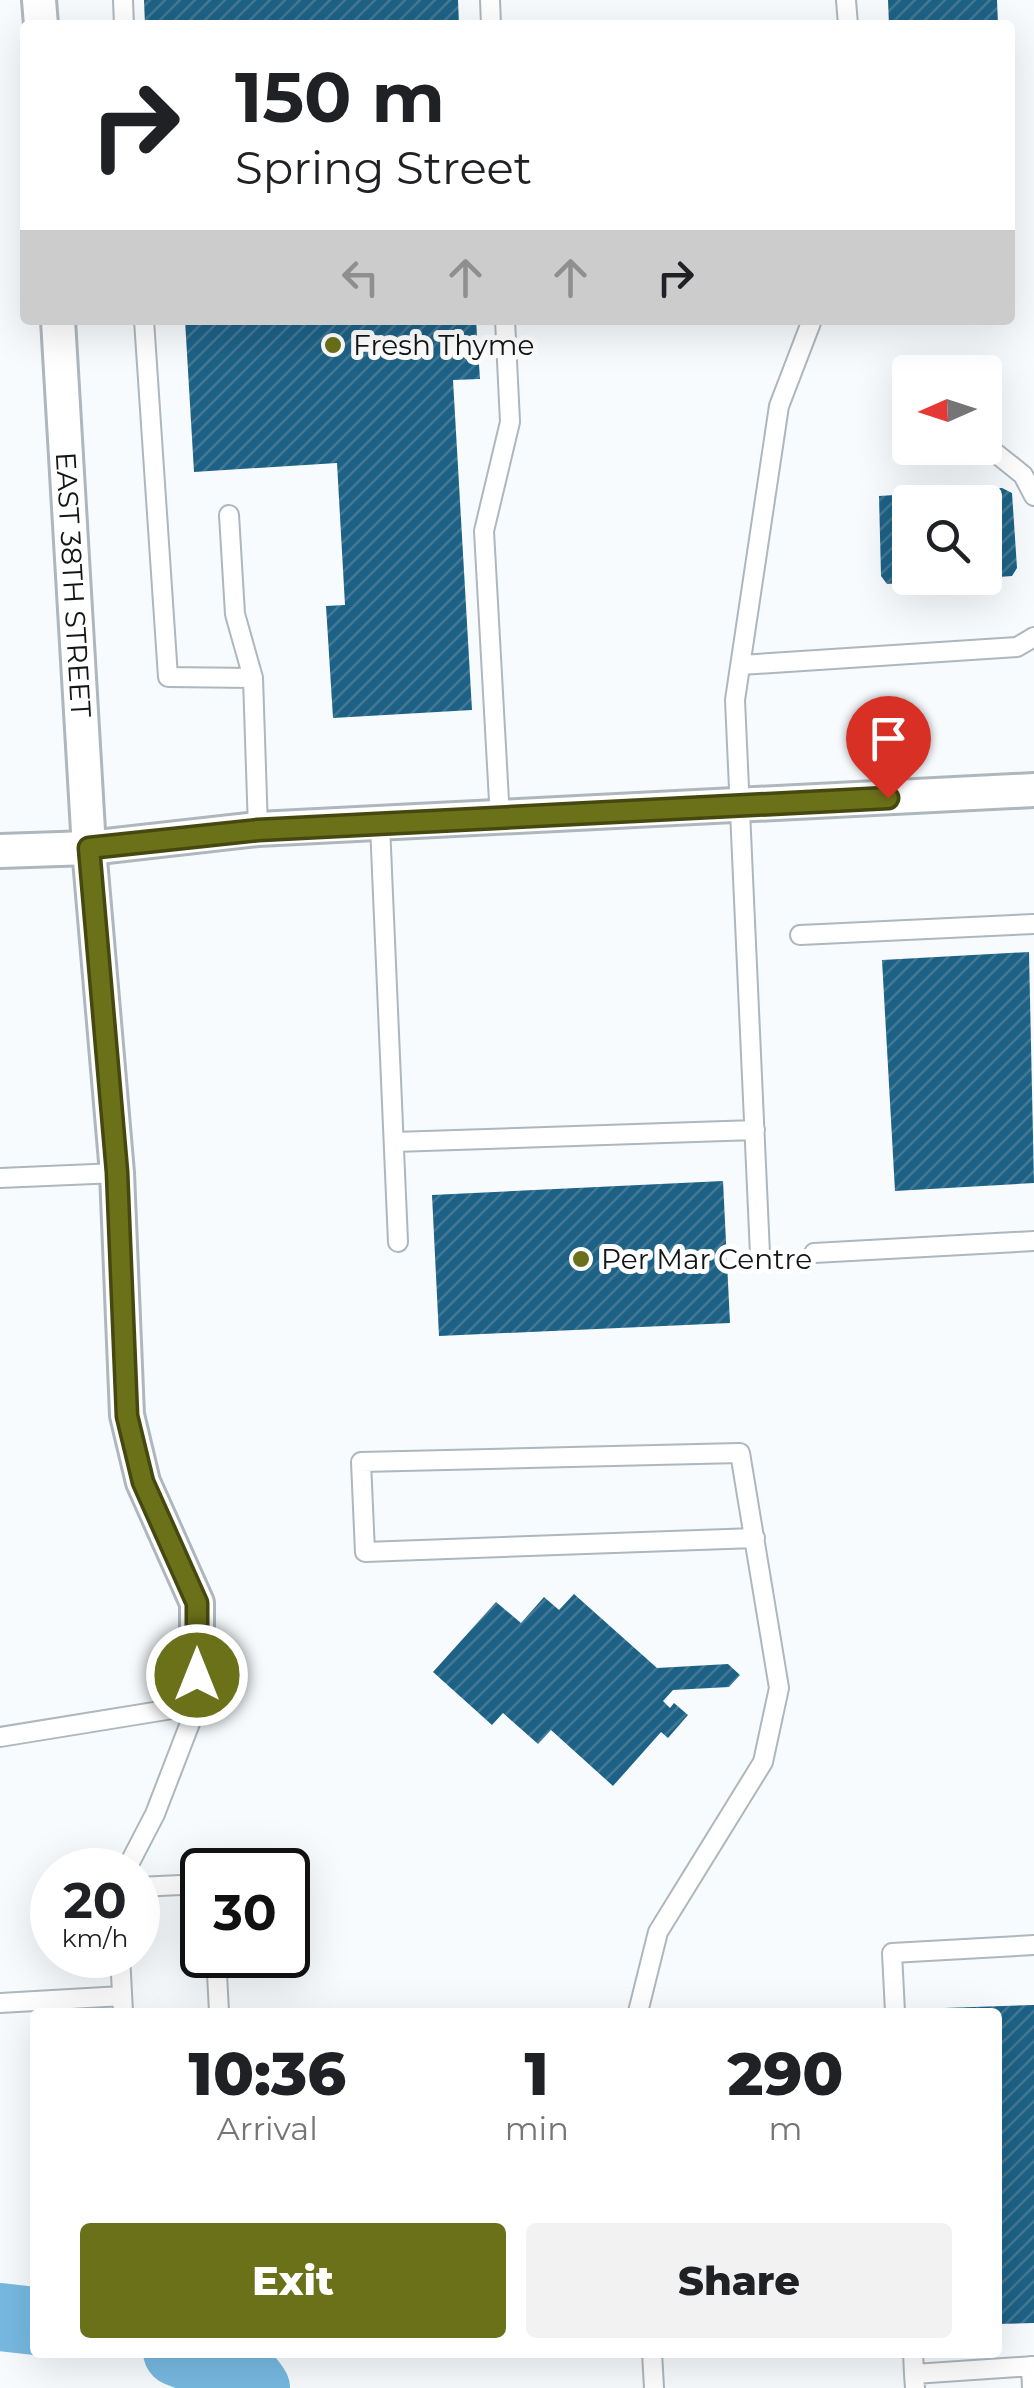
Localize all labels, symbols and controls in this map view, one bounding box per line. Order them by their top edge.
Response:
text: 150 m [235,54,445,140]
icon: right [70,60,200,190]
text: Spring Street [235,140,532,195]
icon: left [333,250,388,305]
icon: ahead [438,250,493,305]
icon: ahead [543,250,598,305]
icon: right [648,250,703,305]
place label: Fresh Thyme [353,328,534,362]
marker: Fresh Thyme [322,334,344,356]
north arrow [892,355,1002,465]
map controls [892,355,1002,595]
street label: EAST 38TH STREET [49,451,98,718]
button: search [892,485,1002,595]
pin [846,696,931,799]
icon: arrive [861,711,916,766]
place label: Per Mar Centre [601,1242,812,1276]
marker: Per Mar Centre [570,1248,592,1270]
position arrow [145,1623,249,1727]
speed limit sign: 30 [180,1848,310,1978]
text: 20 [63,1870,127,1931]
text: km/h [62,1923,128,1953]
text: 10:36 [189,2037,346,2110]
text: 1 [525,2037,549,2110]
text: 290 [727,2037,843,2110]
text: Arrival [217,2109,318,2148]
text: min [505,2109,569,2148]
text: m [768,2109,802,2148]
button: Exit [80,2223,506,2338]
button: Share [526,2223,952,2338]

